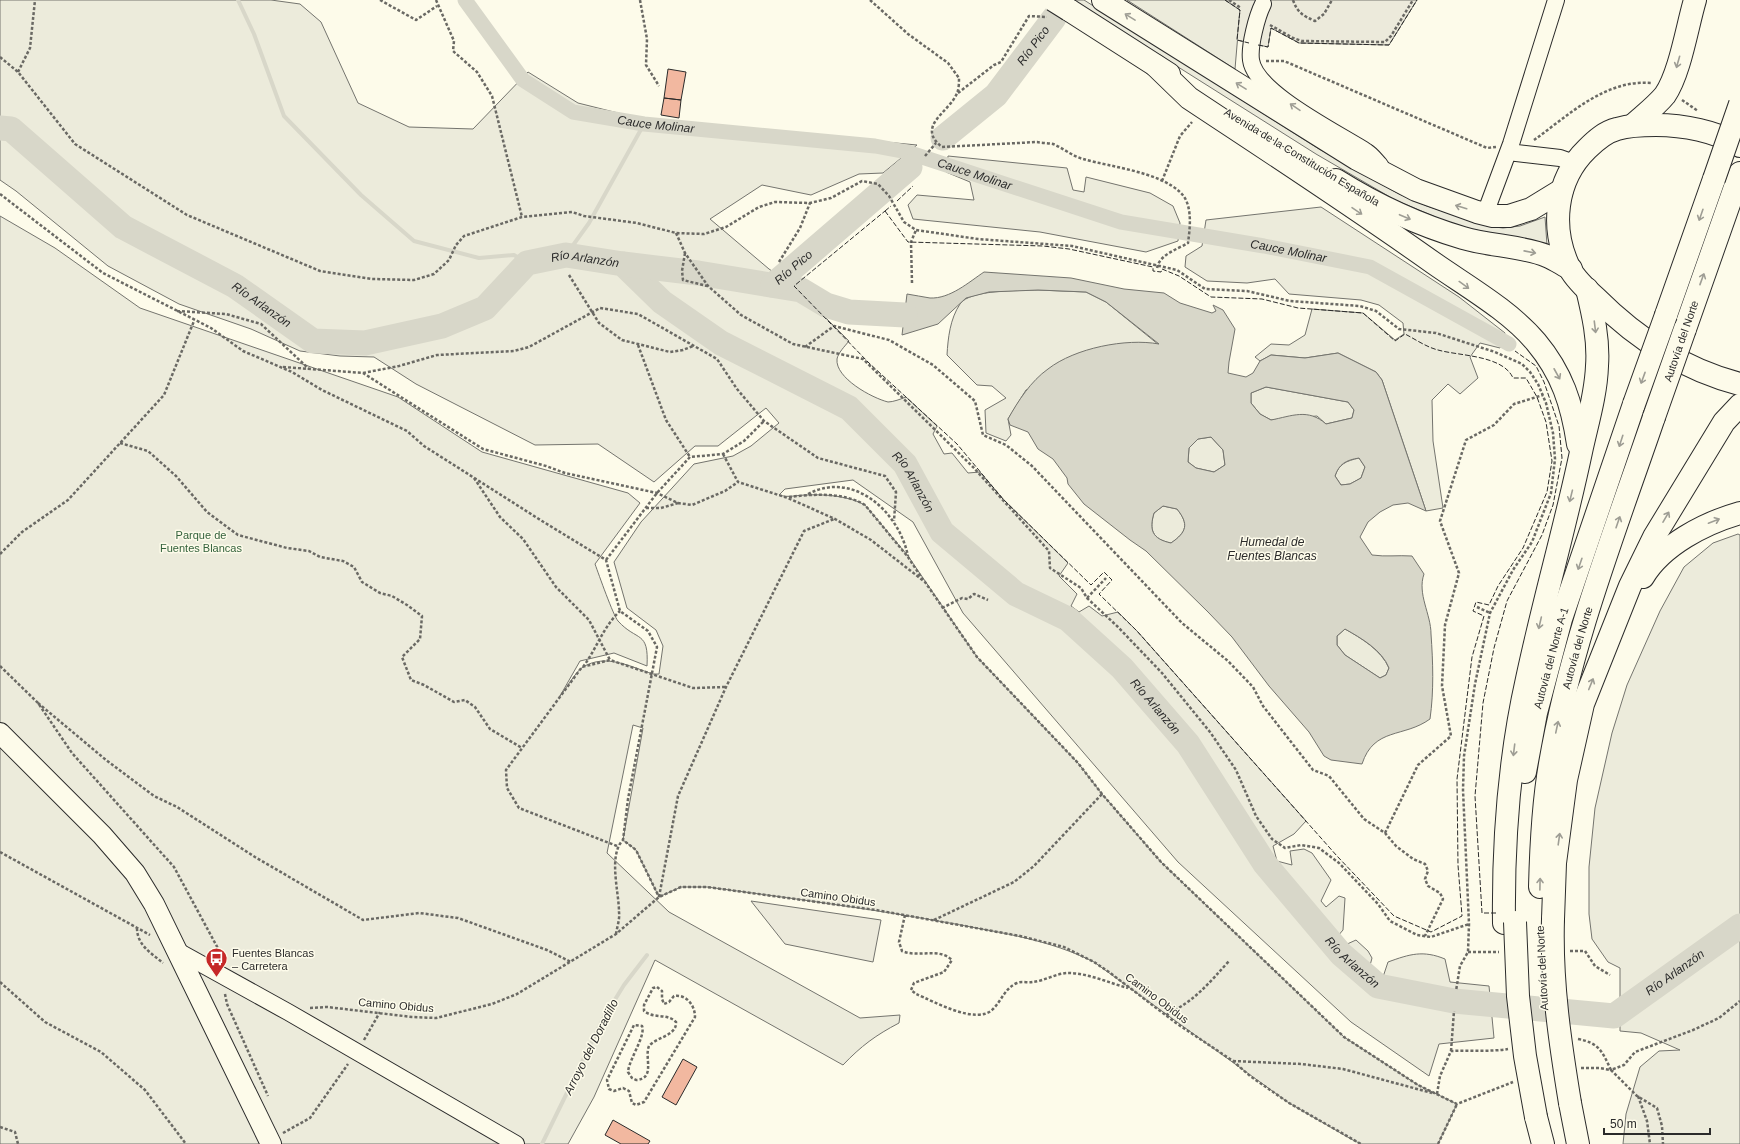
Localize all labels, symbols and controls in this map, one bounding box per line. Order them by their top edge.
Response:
one-way arrow [1125,13,1136,22]
water label: Río Pico [1014,23,1053,68]
one-way arrow [1674,55,1681,68]
one-way arrow [1235,82,1247,90]
one-way arrow [1290,103,1301,111]
street label: Avenida de la Constitución Española [1222,106,1383,209]
water label: Cauce Molinar [616,113,696,136]
water label: Cauce Molinar [936,155,1015,193]
one-way arrow [1454,203,1467,210]
one-way arrow [1352,207,1363,215]
one-way arrow [1697,209,1704,222]
one-way arrow [1399,214,1411,221]
water label: Cauce Molinar [1249,237,1329,265]
water label: Río Pico [772,247,815,288]
water label: Río Arlanzón [550,248,620,270]
one-way arrow [1523,248,1536,256]
one-way arrow [1699,274,1707,286]
water label: Río Arlanzón [229,279,294,331]
one-way arrow [1459,281,1470,289]
street label: Autovía del Norte [1661,299,1701,383]
one-way arrow [1591,320,1599,333]
one-way arrow [1553,368,1561,380]
one-way arrow [1639,371,1646,384]
one-way arrow [1617,435,1625,447]
water label: Río Arlanzón [889,448,937,515]
one-way arrow [1567,489,1574,502]
one-way arrow [1662,511,1670,523]
one-way arrow [1615,515,1622,528]
one-way arrow [1708,517,1720,525]
park label: Parque de Fuentes Blancas [160,529,242,554]
water label: Humedal de Fuentes Blancas [1227,535,1317,563]
one-way arrow [1576,558,1583,571]
street label: Autovía del Norte [1560,605,1595,690]
street label: Autovía del Norte A-1 [1531,606,1571,710]
one-way arrow [1535,616,1543,629]
water label: Río Arlanzón [1127,676,1183,737]
one-way arrow [1587,679,1595,691]
one-way arrow [1554,721,1562,734]
one-way arrow [1510,743,1518,756]
one-way arrow [1555,833,1562,846]
one-way arrow [1536,878,1544,891]
street label: Camino Obidus [800,886,877,908]
street label: Autovía del Norte [1534,925,1550,1011]
water label: Río Arlanzón [1322,934,1382,991]
bus stop icon: Fuentes Blancas – Carretera [204,946,230,979]
place label: Fuentes Blancas – Carretera [232,947,314,972]
water label: Río Arlanzón [1643,947,1707,998]
street label: Camino Obidus [1123,970,1191,1026]
street label: Camino Obidus [358,996,435,1014]
water label: Arroyo del Doradillo [560,997,621,1098]
scale bar [1604,1110,1710,1136]
text: 50 m [1610,1117,1637,1131]

